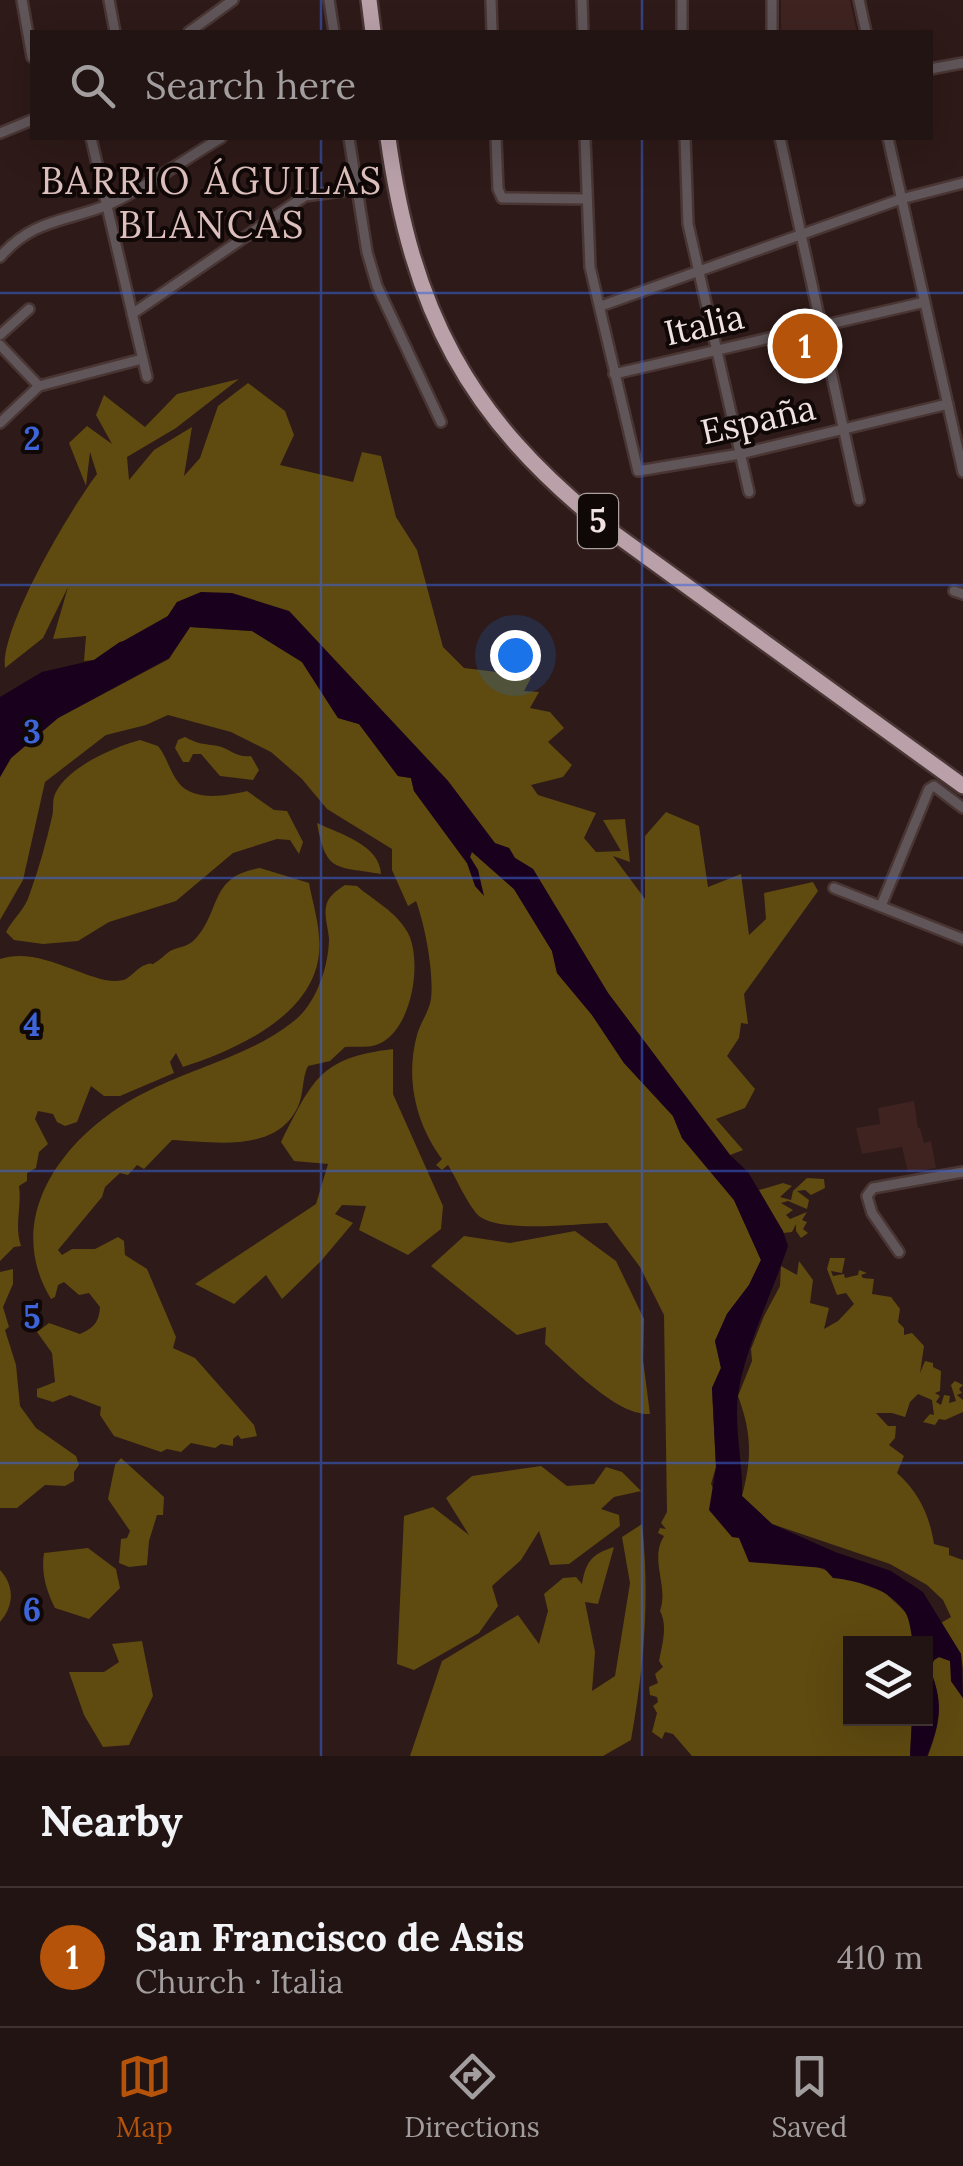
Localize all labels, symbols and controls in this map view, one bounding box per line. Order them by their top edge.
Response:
search box [30,30,933,140]
icon: search [65,58,120,113]
text: Search here [145,61,356,109]
district label: BARRIO ÁGUILAS BLANCAS [40,156,384,248]
street label: Italia [660,294,748,355]
pin: 1 [772,308,838,384]
street label: España [696,385,820,455]
text: 2 [23,418,41,459]
road number: 5 [578,494,618,548]
your location [490,630,541,681]
text: 3 [23,711,41,752]
text: 4 [23,1004,41,1045]
text: 5 [23,1296,41,1337]
text: 6 [23,1589,41,1630]
map controls [843,1636,933,1726]
button: layers [843,1636,933,1726]
text: Nearby [40,1794,183,1848]
text: San Francisco de Asis [135,1913,524,1961]
text: 1 [66,1937,79,1978]
text: 410 m [837,1937,923,1978]
text: Church · Italia [135,1961,344,2002]
tab: Map [116,2049,173,2145]
tab: Directions [404,2049,540,2145]
tab: Saved [771,2049,847,2145]

